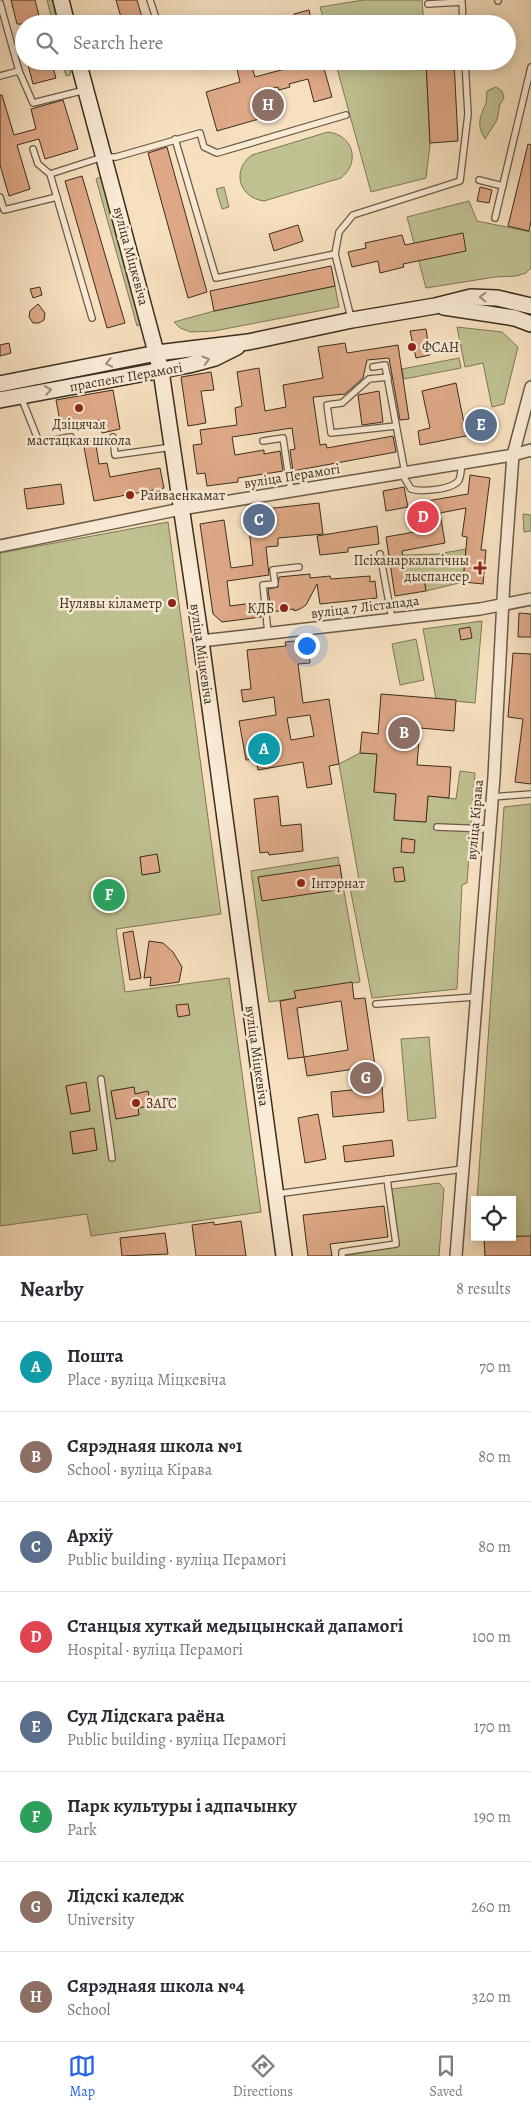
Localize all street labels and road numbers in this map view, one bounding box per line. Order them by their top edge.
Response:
street label: вуліца Міцкевіча [109,205,153,308]
street label: праспект Перамогі [68,358,184,396]
street label: вуліца Перамогі [243,459,341,493]
street label: вуліца 7 Лістапада [310,591,421,623]
street label: вуліца Міцкевіча [186,602,219,706]
street label: вуліца Кірава [462,778,488,861]
street label: вуліца Міцкевіча [241,1004,274,1108]

